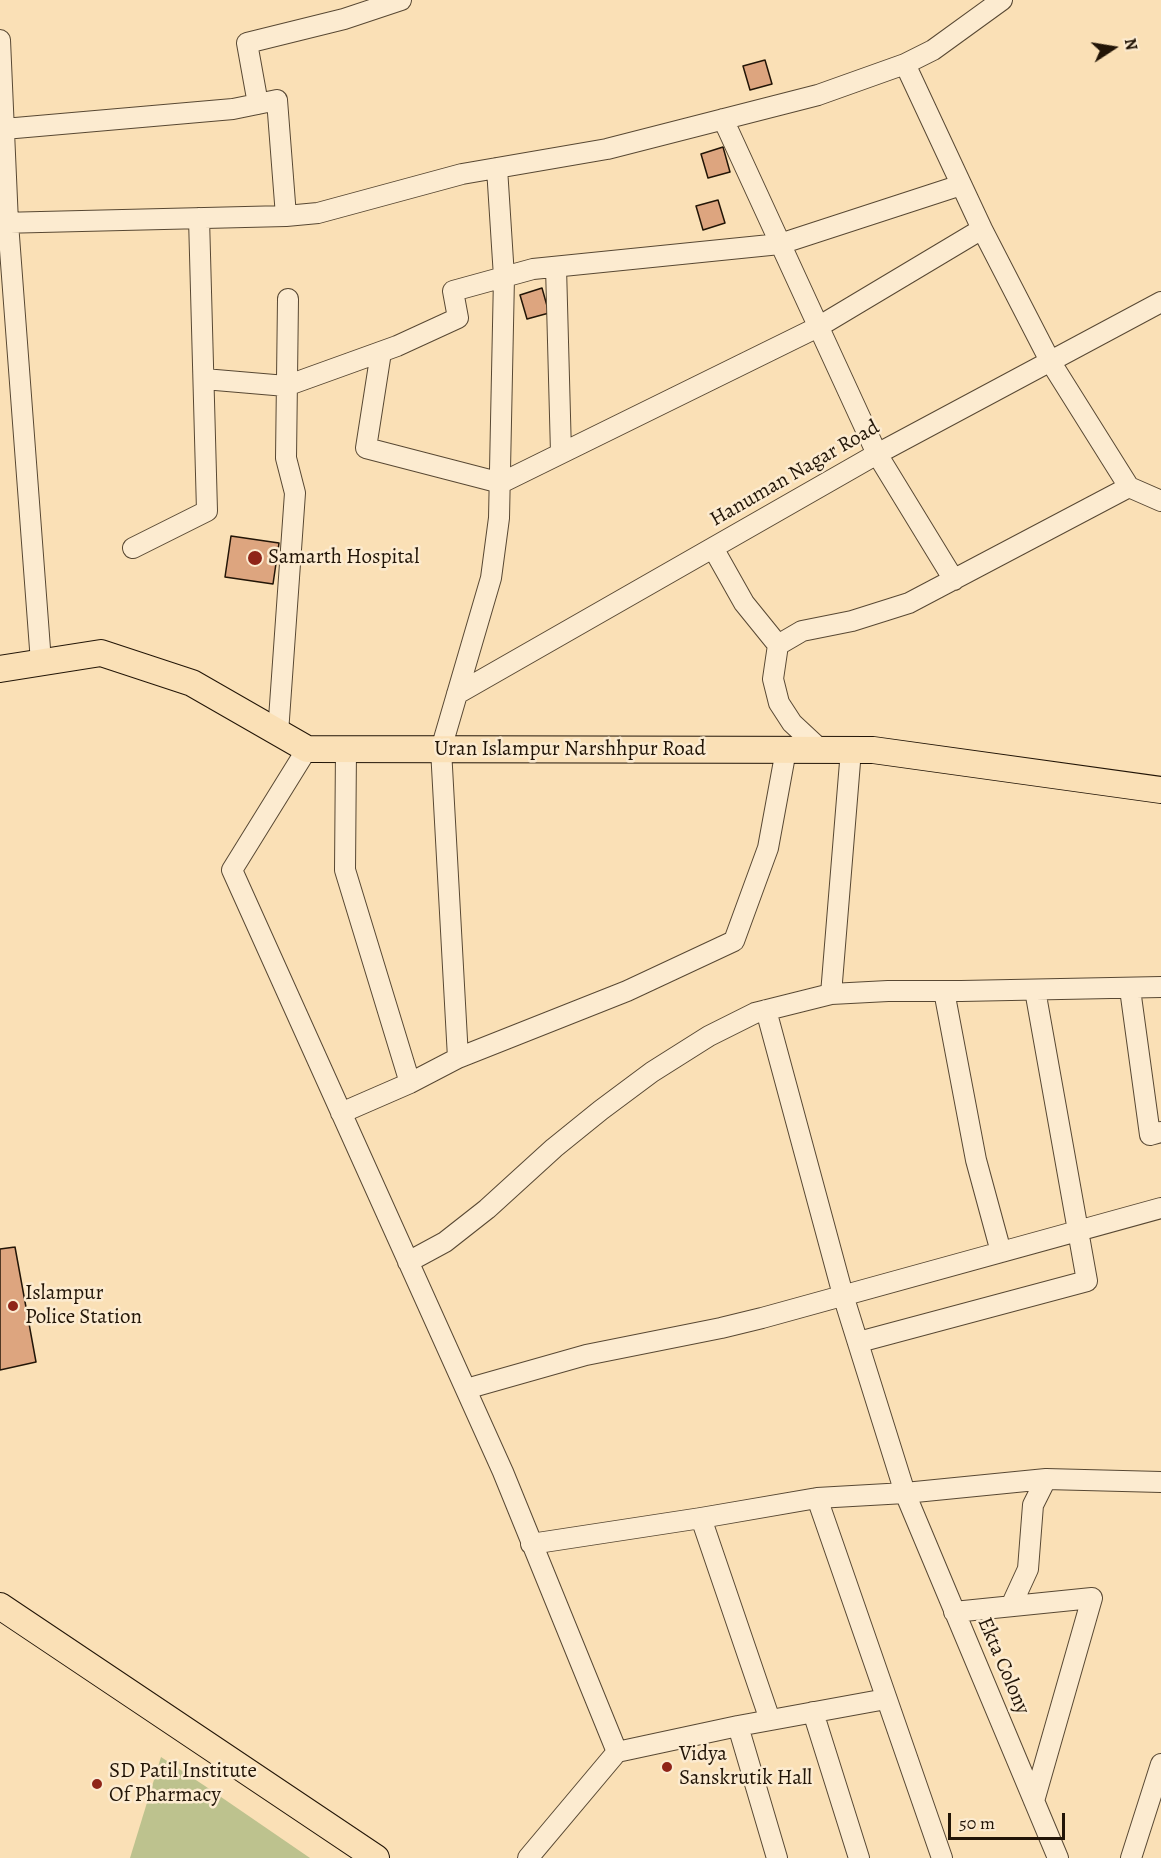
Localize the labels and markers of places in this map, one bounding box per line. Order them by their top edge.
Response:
place label: Samarth Hospital [268,545,419,571]
marker: Samarth Hospital [246,549,264,567]
place label: Islampur Police Station [25,1281,142,1331]
marker: Islampur Police Station [6,1299,20,1313]
place label: Vidya Sanskrutik Hall [679,1742,812,1792]
place label: SD Patil Institute Of Pharmacy [109,1759,257,1809]
marker: Vidya Sanskrutik Hall [660,1760,674,1774]
marker: SD Patil Institute Of Pharmacy [90,1777,104,1791]

